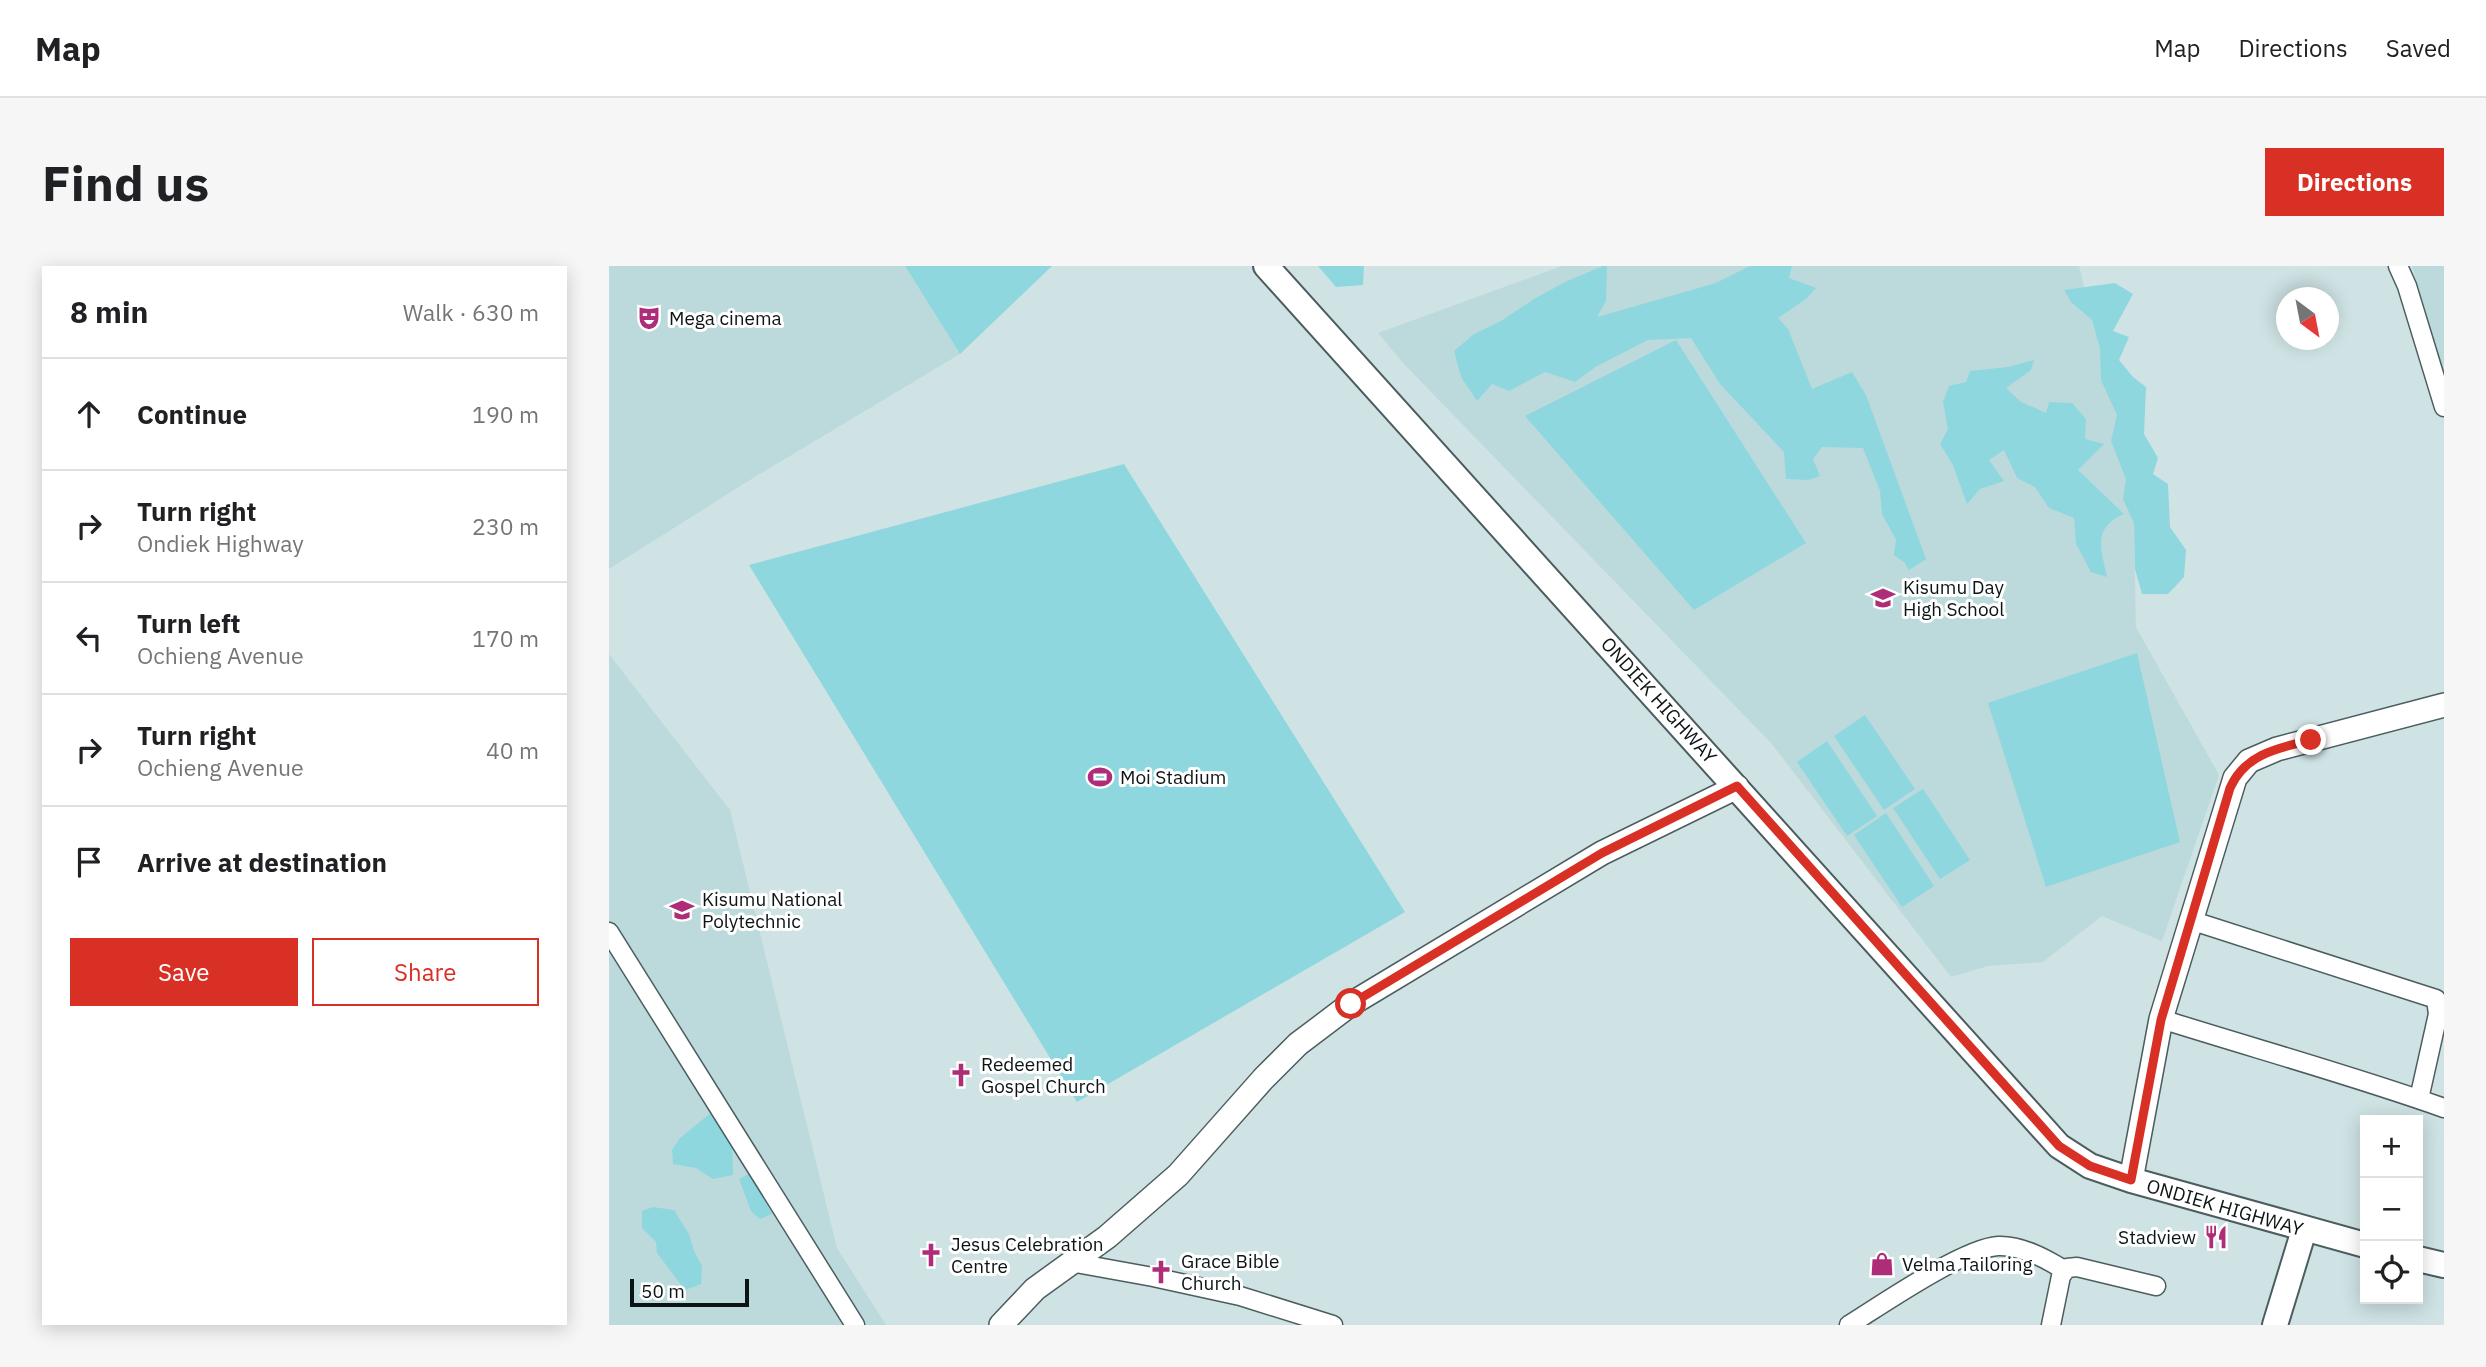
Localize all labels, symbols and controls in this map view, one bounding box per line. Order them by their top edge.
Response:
text: Map [35,27,101,70]
text: Map [2154,32,2200,64]
text: Directions [2238,32,2348,64]
text: Saved [2386,32,2451,64]
button: Directions [2265,148,2444,216]
text: Find us [42,151,209,214]
north arrow [2276,287,2339,350]
text: 8 min [70,292,148,331]
text: Walk · 630 m [403,297,539,327]
theatre icon: Mega cinema [635,304,663,332]
place label: Mega cinema [669,306,782,330]
icon: ahead [70,395,108,433]
text: Continue [137,397,247,431]
text: 190 m [472,399,539,429]
text: Turn right [137,494,256,528]
icon: right [70,507,108,545]
text: 230 m [472,511,539,541]
text: Ondiek Highway [137,528,304,558]
place label: Kisumu Day High School [1903,575,2005,621]
school or university icon: Kisumu Day High School [1869,584,1897,612]
text: Turn left [137,606,240,640]
icon: left [70,619,108,657]
text: 170 m [472,623,539,653]
street label: ONDIEK HIGHWAY [1596,632,1723,769]
text: Ochieng Avenue [137,640,304,670]
text: Turn right [137,718,256,752]
route end [2295,724,2326,755]
icon: right [70,731,108,769]
text: 40 m [486,735,539,765]
text: Ochieng Avenue [137,752,304,782]
sports icon: Moi Stadium [1086,763,1114,791]
place label: Moi Stadium [1120,765,1226,789]
icon: arrive [70,843,108,881]
text: Arrive at destination [137,845,387,879]
place label: Kisumu National Polytechnic [702,887,842,933]
school or university icon: Kisumu National Polytechnic [668,896,696,924]
button: Save [70,938,298,1006]
button: Share [312,938,539,1006]
route start [1335,988,1366,1019]
place label: Redeemed Gospel Church [981,1052,1106,1098]
church icon: Redeemed Gospel Church [947,1061,975,1089]
map controls [2360,1115,2423,1304]
button: + [2360,1115,2423,1178]
street label: ONDIEK HIGHWAY [2144,1173,2307,1241]
button: − [2360,1178,2423,1241]
restaurant icon: Stadview [2202,1223,2230,1251]
place label: Stadview [2118,1225,2196,1249]
place label: Jesus Celebration Centre [951,1232,1104,1278]
church icon: Jesus Celebration Centre [917,1241,945,1269]
button: locate [2360,1241,2423,1304]
place label: Grace Bible Church [1181,1249,1279,1295]
shop icon: Velma Tailoring [1868,1250,1896,1278]
place label: Velma Tailoring [1902,1252,2033,1276]
church icon: Grace Bible Church [1147,1258,1175,1286]
scale bar [630,1276,749,1308]
text: 50 m [641,1279,685,1303]

